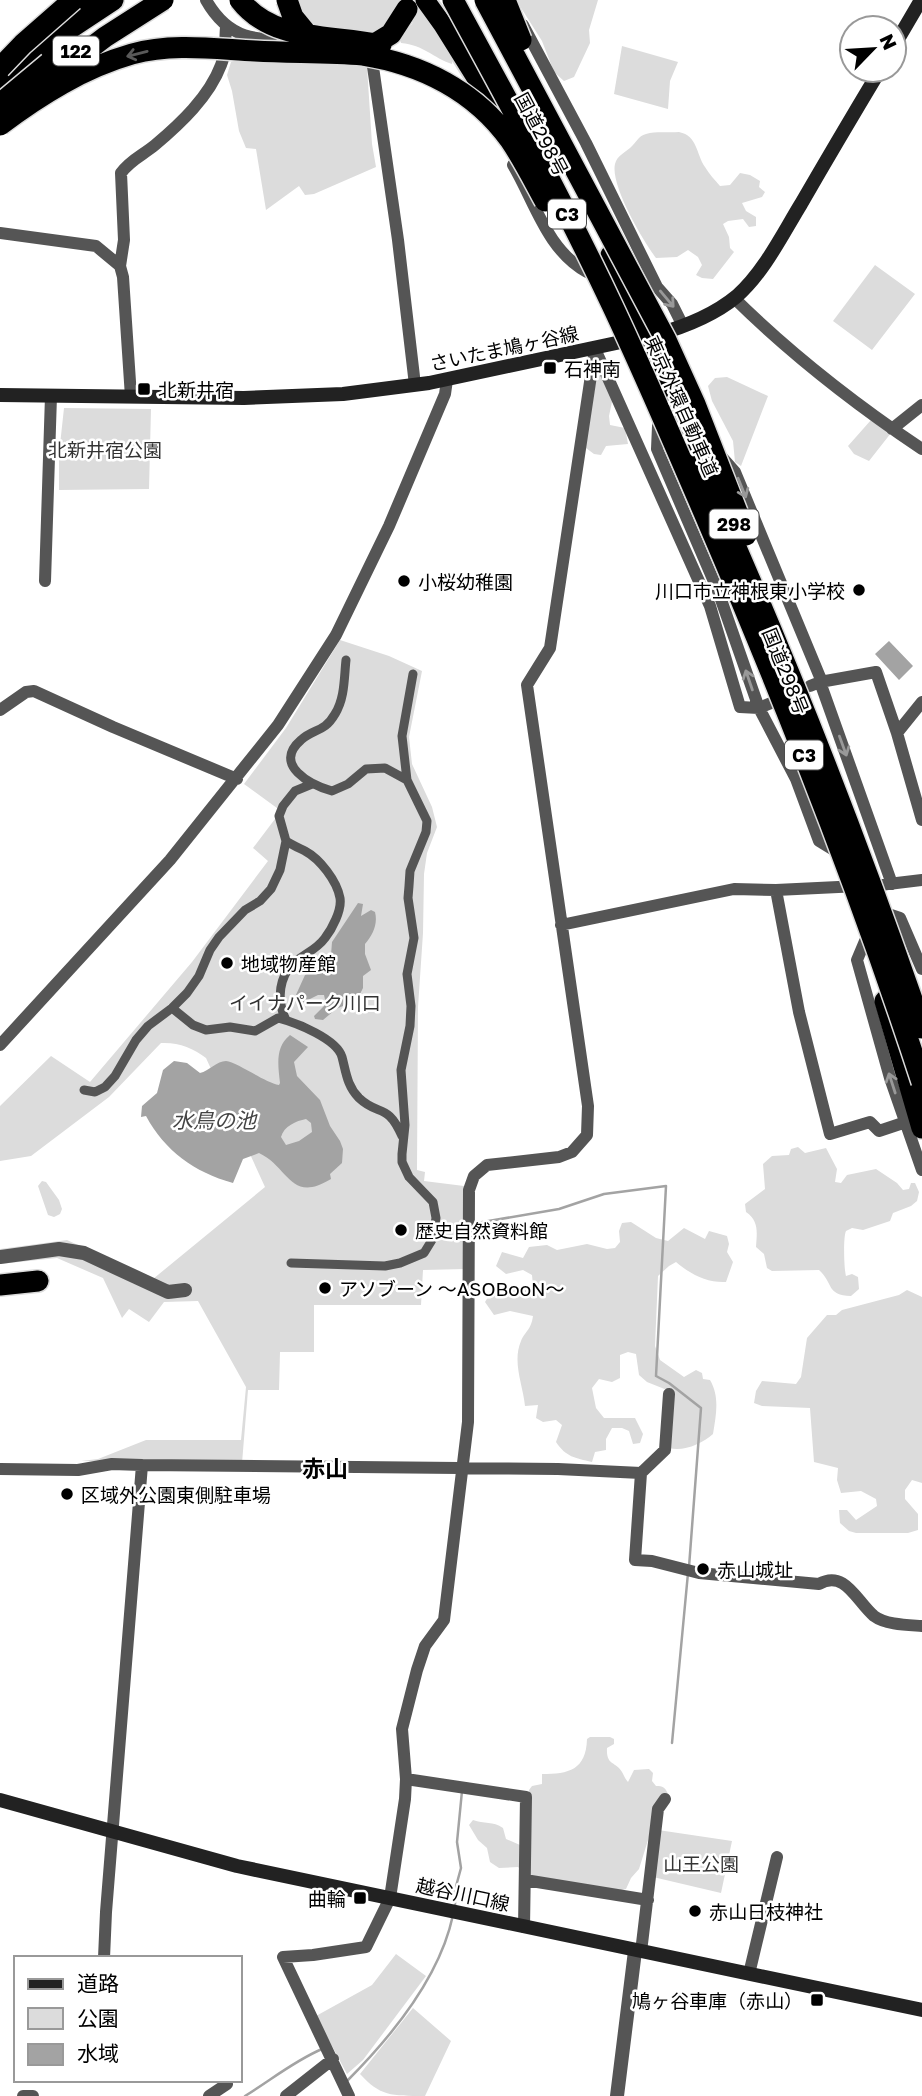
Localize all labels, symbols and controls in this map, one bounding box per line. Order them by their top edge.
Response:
north arrow [838,14,908,84]
text: N [875,30,902,53]
road number: 122 [53,36,99,66]
one-way arrow [126,48,149,61]
street label: 国道298号 [510,88,574,180]
road number: C3 [548,200,586,229]
one-way arrow [659,289,674,307]
street label: さいたま鳩ヶ谷線 [428,321,580,375]
street label: 東京外環自動車道 [641,332,723,480]
place label: 石神南 [564,357,621,380]
marker: 石神南 [542,360,558,376]
place label: 北新井宿 [158,378,234,401]
marker: 北新井宿 [136,381,152,397]
park label: 北新井宿公園 [48,438,162,461]
one-way arrow [736,476,749,498]
road number: 298 [710,510,758,538]
place label: 小桜幼稚園 [418,570,513,593]
marker: 小桜幼稚園 [396,573,412,589]
place label: 川口市立神根東小学校 [655,579,845,602]
marker: 川口市立神根東小学校 [851,582,867,598]
street label: 国道298号 [758,624,814,718]
one-way arrow [742,670,754,692]
one-way arrow [838,735,850,757]
road number: C3 [785,740,823,770]
place label: 地域物産館 [241,952,336,975]
marker: 地域物産館 [219,955,235,971]
park label: イイナパーク川口 [229,991,381,1014]
one-way arrow [885,1072,897,1094]
water label: 水鳥の池 [172,1107,258,1133]
place label: 歴史自然資料館 [415,1219,548,1242]
marker: 歴史自然資料館 [393,1222,409,1238]
place label: アソブーン ～ASOBooN～ [339,1277,565,1300]
marker: アソブーン ～ASOBooN～ [317,1280,333,1296]
district label: 赤山 [302,1454,348,1482]
place label: 区域外公園東側駐車場 [81,1483,271,1506]
marker: 区域外公園東側駐車場 [59,1486,75,1502]
place label: 赤山城址 [717,1558,793,1581]
marker: 赤山城址 [695,1561,711,1577]
park label: 山王公園 [663,1852,739,1875]
street label: 越谷川口線 [414,1873,512,1915]
place label: 曲輪 [308,1887,346,1910]
marker: 曲輪 [352,1890,368,1906]
place label: 赤山日枝神社 [709,1900,823,1923]
marker: 赤山日枝神社 [687,1903,703,1919]
legend [14,1956,242,2082]
text: 道路 [77,1970,119,1996]
place label: 鳩ヶ谷車庫（赤山） [632,1989,803,2012]
marker: 鳩ヶ谷車庫（赤山） [809,1992,825,2008]
text: 公園 [77,2005,119,2031]
text: 水域 [77,2040,119,2066]

